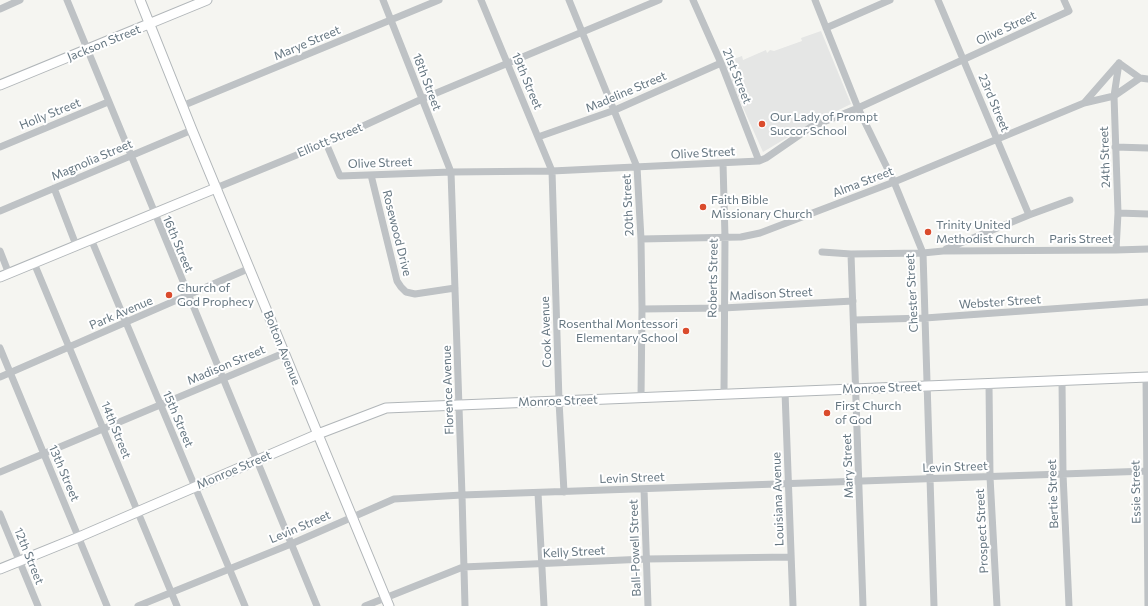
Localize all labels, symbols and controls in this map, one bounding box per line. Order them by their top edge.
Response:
street label: Olive Street [974,8,1038,48]
street label: Jackson Street [65,22,143,64]
street label: Marye Street [272,23,342,63]
street label: 21st Street [719,46,755,106]
street label: 19th Street [509,50,545,112]
street label: 18th Street [409,51,445,113]
street label: Madeline Street [583,68,669,116]
street label: 23rd Street [975,72,1013,134]
street label: Holly Street [17,95,83,133]
place label: Our Lady of Prompt Succor School [770,110,878,138]
marker: Our Lady of Prompt Succor School [757,119,767,129]
street label: Elliott Street [295,120,365,160]
street label: 24th Street [1097,126,1113,188]
street label: Magnolia Street [49,136,135,184]
street label: Olive Street [670,144,736,162]
street label: Olive Street [348,155,412,171]
street label: Alma Street [830,164,896,200]
street label: 20th Street [619,173,637,237]
street label: Rosewood Drive [379,188,415,278]
place label: Faith Bible Missionary Church [711,193,812,221]
marker: Faith Bible Missionary Church [698,202,708,212]
street label: 16th Street [160,213,196,275]
place label: Trinity United Methodist Church [936,218,1035,246]
marker: Trinity United Methodist Church [923,227,933,237]
street label: Paris Street [1049,232,1113,246]
street label: Roberts Street [705,238,721,318]
street label: Chester Street [903,253,921,333]
place label: Church of God Prophecy [177,281,254,309]
street label: Madison Street [729,285,813,303]
marker: Church of God Prophecy [164,290,174,300]
street label: Webster Street [958,292,1042,312]
street label: Park Avenue [87,293,155,333]
street label: Cook Avenue [538,296,554,368]
street label: Bolton Avenue [261,309,303,387]
place label: Rosenthal Montessori Elementary School [559,317,678,345]
marker: Rosenthal Montessori Elementary School [681,326,691,336]
street label: Madison Street [185,342,267,388]
street label: Florence Avenue [439,345,457,435]
street label: Monroe Street [842,379,922,397]
street label: 15th Street [160,389,196,449]
street label: Monroe Street [518,392,598,410]
street label: 14th Street [98,399,134,461]
place label: First Church of God [835,399,901,427]
marker: First Church of God [822,408,832,418]
street label: Mary Street [840,433,856,499]
street label: 13th Street [46,443,82,503]
street label: Monroe Street [194,448,274,492]
street label: Louisiana Avenue [769,452,787,546]
street label: Levin Street [922,459,988,475]
street label: Bertie Street [1045,459,1061,529]
street label: Essie Street [1128,460,1144,524]
street label: Levin Street [599,470,665,486]
street label: Prospect Street [973,488,991,574]
street label: Ball-Powell Street [626,499,644,597]
street label: Levin Street [267,508,333,546]
street label: 12th Street [11,526,47,586]
street label: Kelly Street [542,543,606,561]

